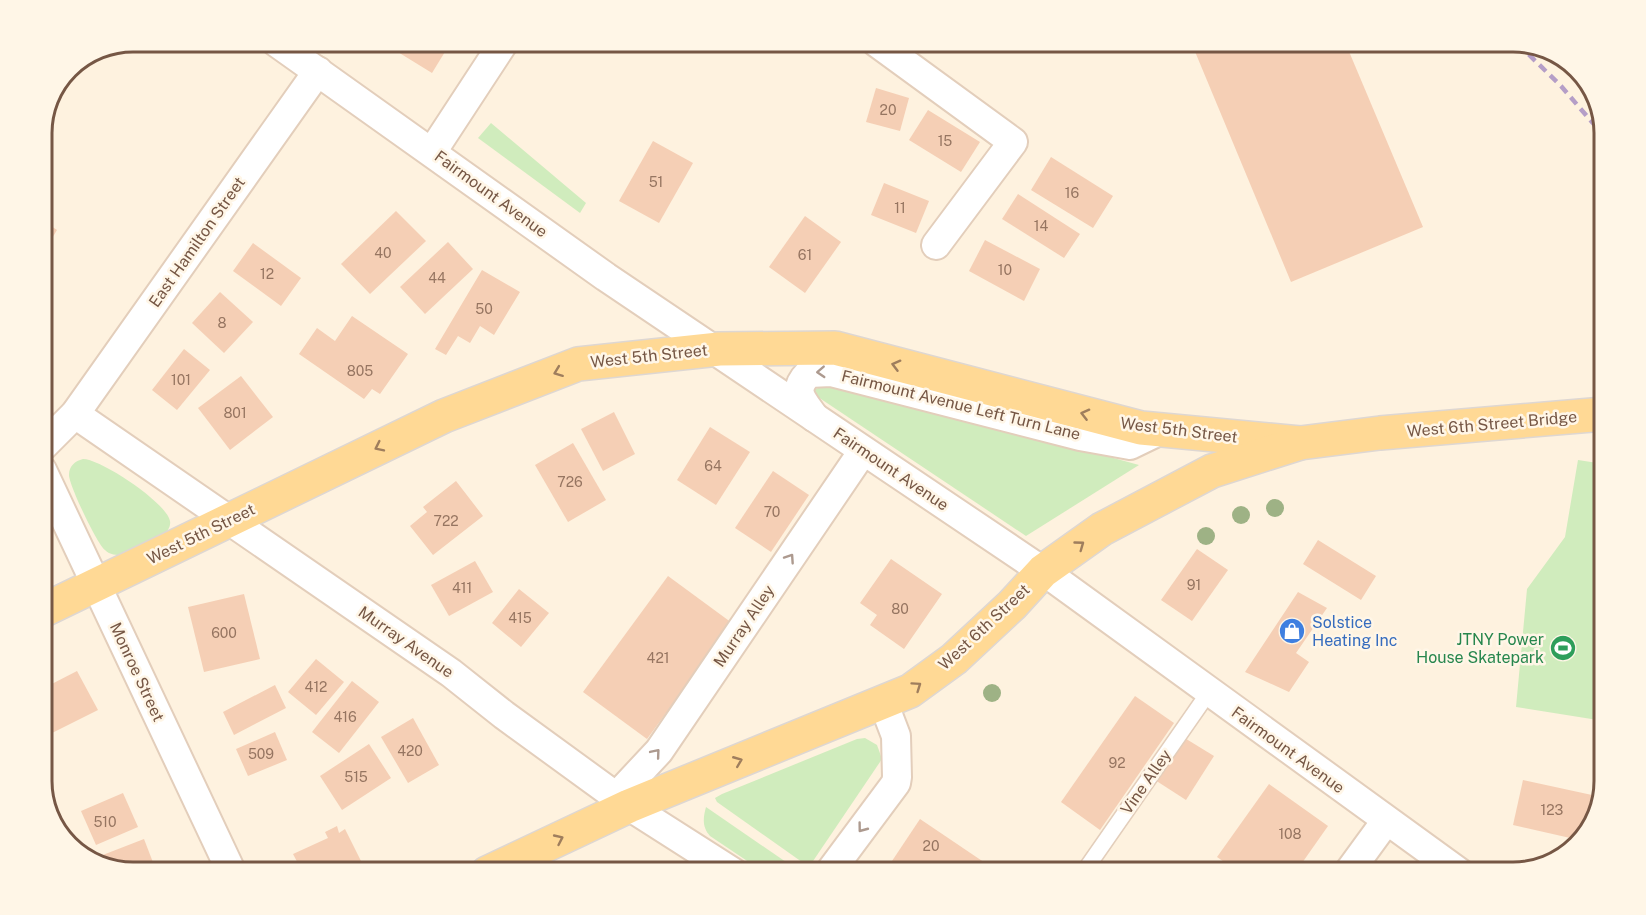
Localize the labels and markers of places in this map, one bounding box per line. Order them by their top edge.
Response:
place label: Solstice Heating Inc [1312,613,1397,650]
shop icon: Solstice Heating Inc [1277,616,1307,646]
place label: JTNY Power House Skatepark [1416,630,1544,667]
sports icon: JTNY Power House Skatepark [1548,633,1578,663]

